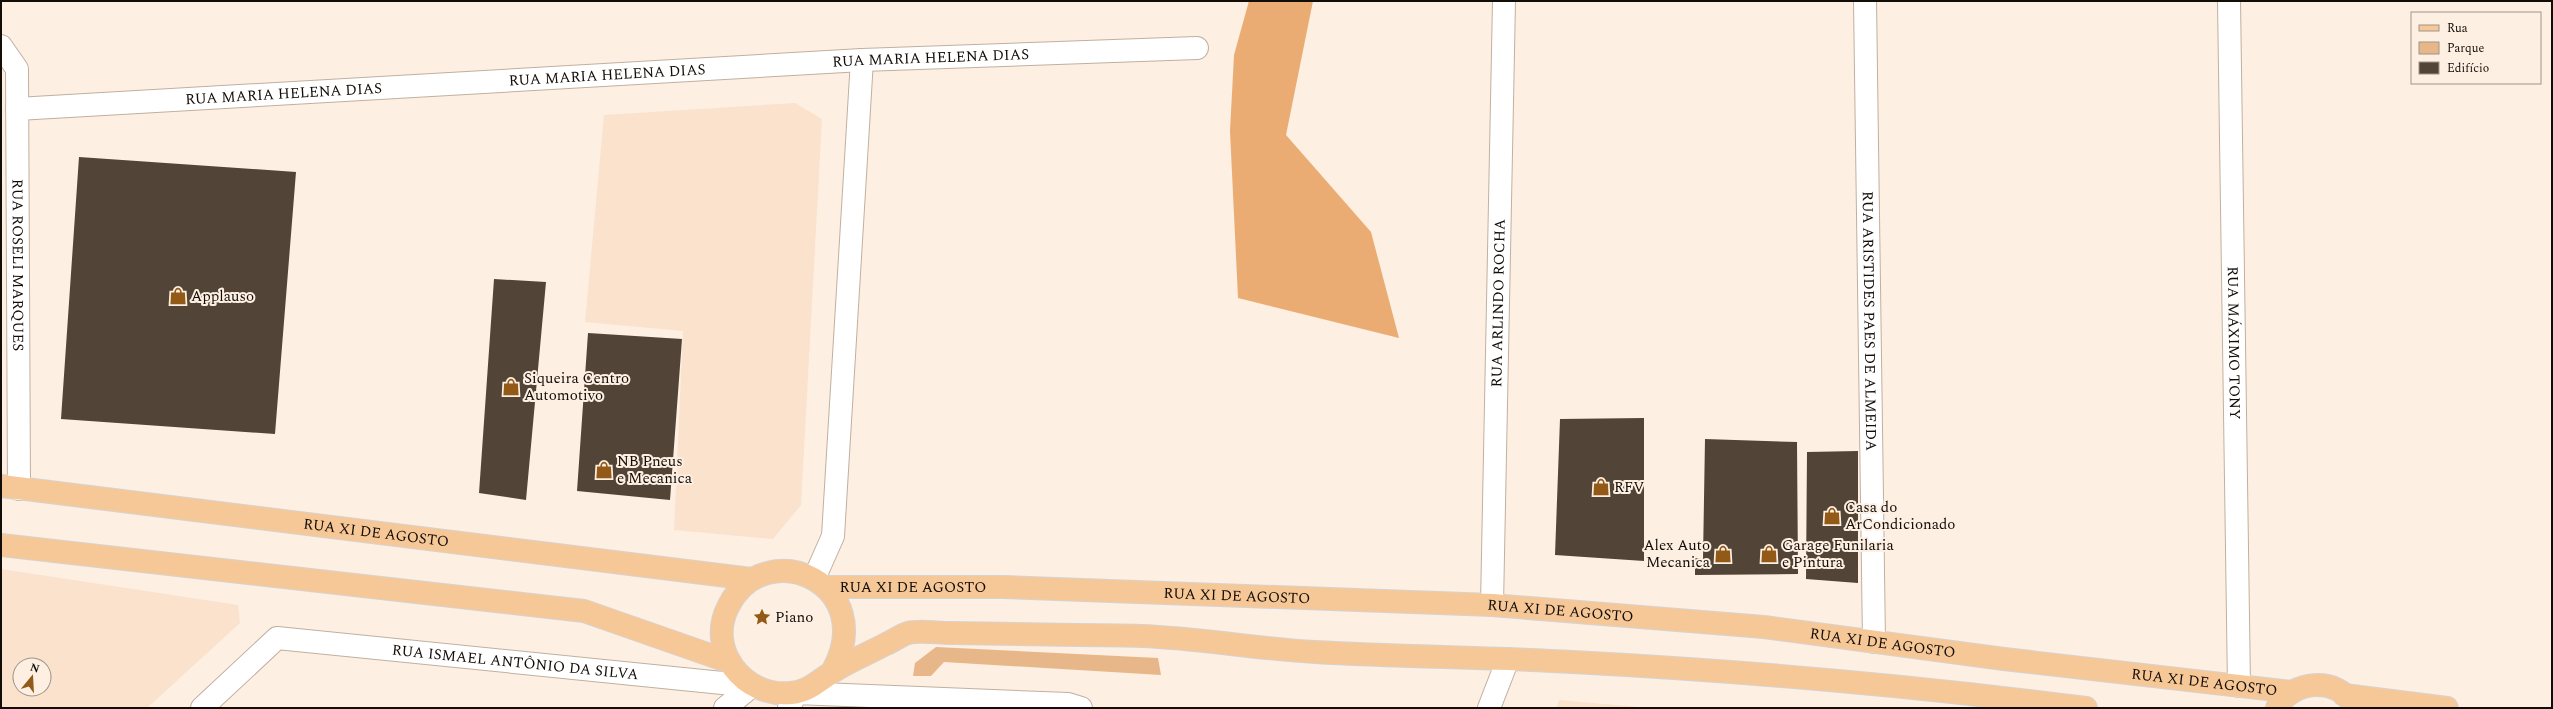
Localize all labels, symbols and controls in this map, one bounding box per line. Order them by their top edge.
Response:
legend [2411,12,2541,84]
text: Rua [2447,19,2468,38]
text: Parque [2447,39,2484,58]
street label: RUA MARIA HELENA DIAS [831,43,1029,74]
street label: RUA MARIA HELENA DIAS [508,58,706,92]
text: Edifício [2447,59,2489,78]
street label: RUA MARIA HELENA DIAS [185,77,383,111]
street label: RUA ROSELI MARQUES [6,179,29,351]
street label: RUA ARISTIDES PAES DE ALMEIDA [1856,191,1882,451]
street label: RUA ARLINDO ROCHA [1485,219,1512,388]
street label: RUA MÁXIMO TONY [2221,266,2246,420]
place label: Applauso [191,285,254,308]
shop icon: Applauso [168,286,188,306]
place label: Siqueira Centro Automotivo [524,367,629,407]
shop icon: Siqueira Centro Automotivo [501,377,521,397]
place label: NB Pneus e Mecanica [617,450,693,490]
shop icon: NB Pneus e Mecanica [594,460,614,480]
place label: RFV [1614,476,1644,499]
shop icon: RFV [1591,477,1611,497]
place label: Casa do ArCondicionado [1845,496,1955,536]
shop icon: Casa do ArCondicionado [1822,506,1842,526]
street label: RUA XI DE AGOSTO [302,513,450,553]
place label: Alex Auto Mecanica [1643,534,1711,574]
place label: Garage Funilaria e Pintura [1782,534,1894,574]
shop icon: Alex Auto Mecanica [1713,544,1733,564]
shop icon: Garage Funilaria e Pintura [1759,544,1779,564]
street label: RUA XI DE AGOSTO [840,576,986,599]
street label: RUA XI DE AGOSTO [1163,582,1311,610]
street label: RUA XI DE AGOSTO [1486,594,1634,628]
place label: Piano [775,606,813,629]
place icon: Piano [752,607,772,627]
street label: RUA XI DE AGOSTO [1808,622,1957,664]
street label: RUA ISMAEL ANTÔNIO DA SILVA [391,639,639,686]
north arrow [12,657,52,697]
text: N [28,658,42,677]
street label: RUA XI DE AGOSTO [2130,663,2279,702]

